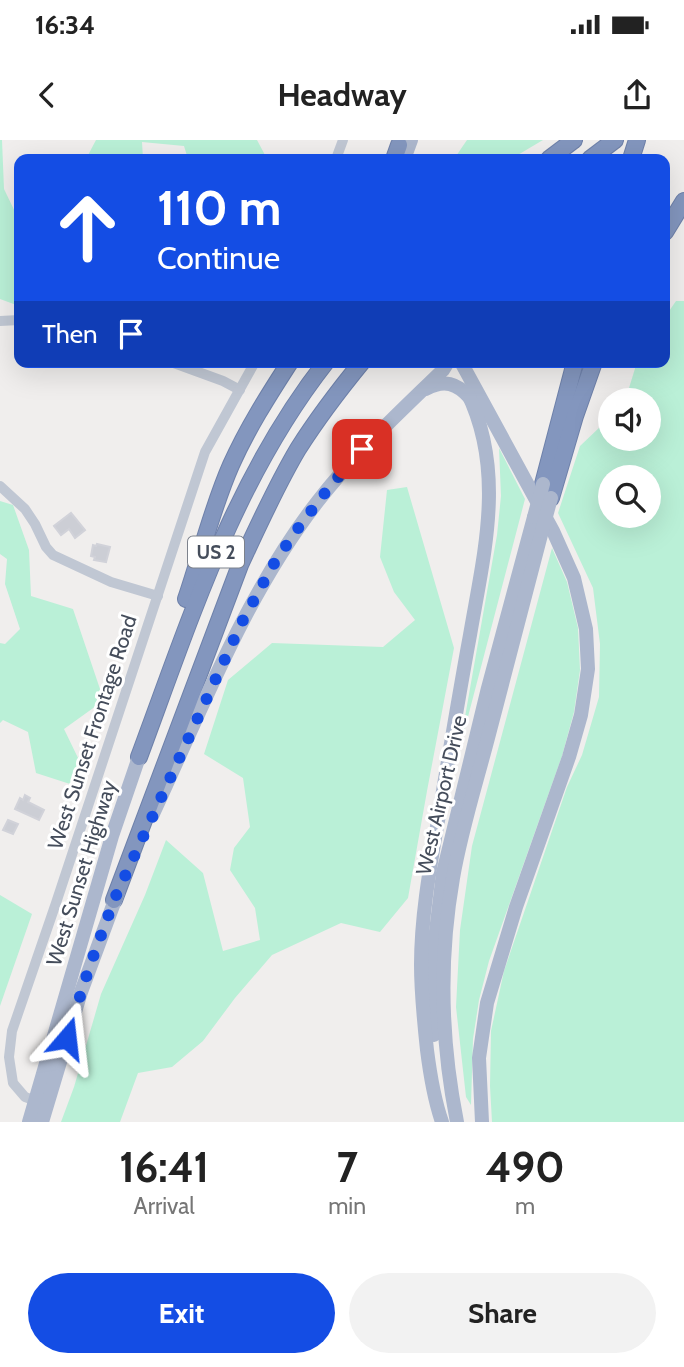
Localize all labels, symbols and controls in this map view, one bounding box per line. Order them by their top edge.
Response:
text: 16:34 [35,9,95,41]
text: Headway [277,75,407,114]
icon: back [28,76,66,114]
icon: share [618,76,656,114]
text: 110 m [157,178,281,237]
icon: ahead [42,182,133,273]
text: Continue [157,238,280,277]
icon: arrive [112,315,150,353]
text: Then [42,318,98,350]
map controls [598,388,661,528]
button: sound [598,388,661,451]
pin [332,419,392,479]
icon: arrive [343,430,381,468]
button: search [598,465,661,528]
road number: US 2 [188,536,244,568]
street label: West Sunset Frontage Road [42,612,142,852]
street label: West Airport Drive [410,712,472,877]
street label: West Sunset Highway [41,777,121,969]
position arrow [30,1001,104,1075]
text: 16:41 [119,1141,209,1193]
text: 7 [336,1141,358,1193]
text: 490 [485,1141,565,1193]
text: Arrival [133,1192,195,1220]
text: min [328,1192,366,1220]
text: m [515,1192,535,1220]
button: Exit [28,1273,335,1353]
button: Share [349,1273,656,1353]

